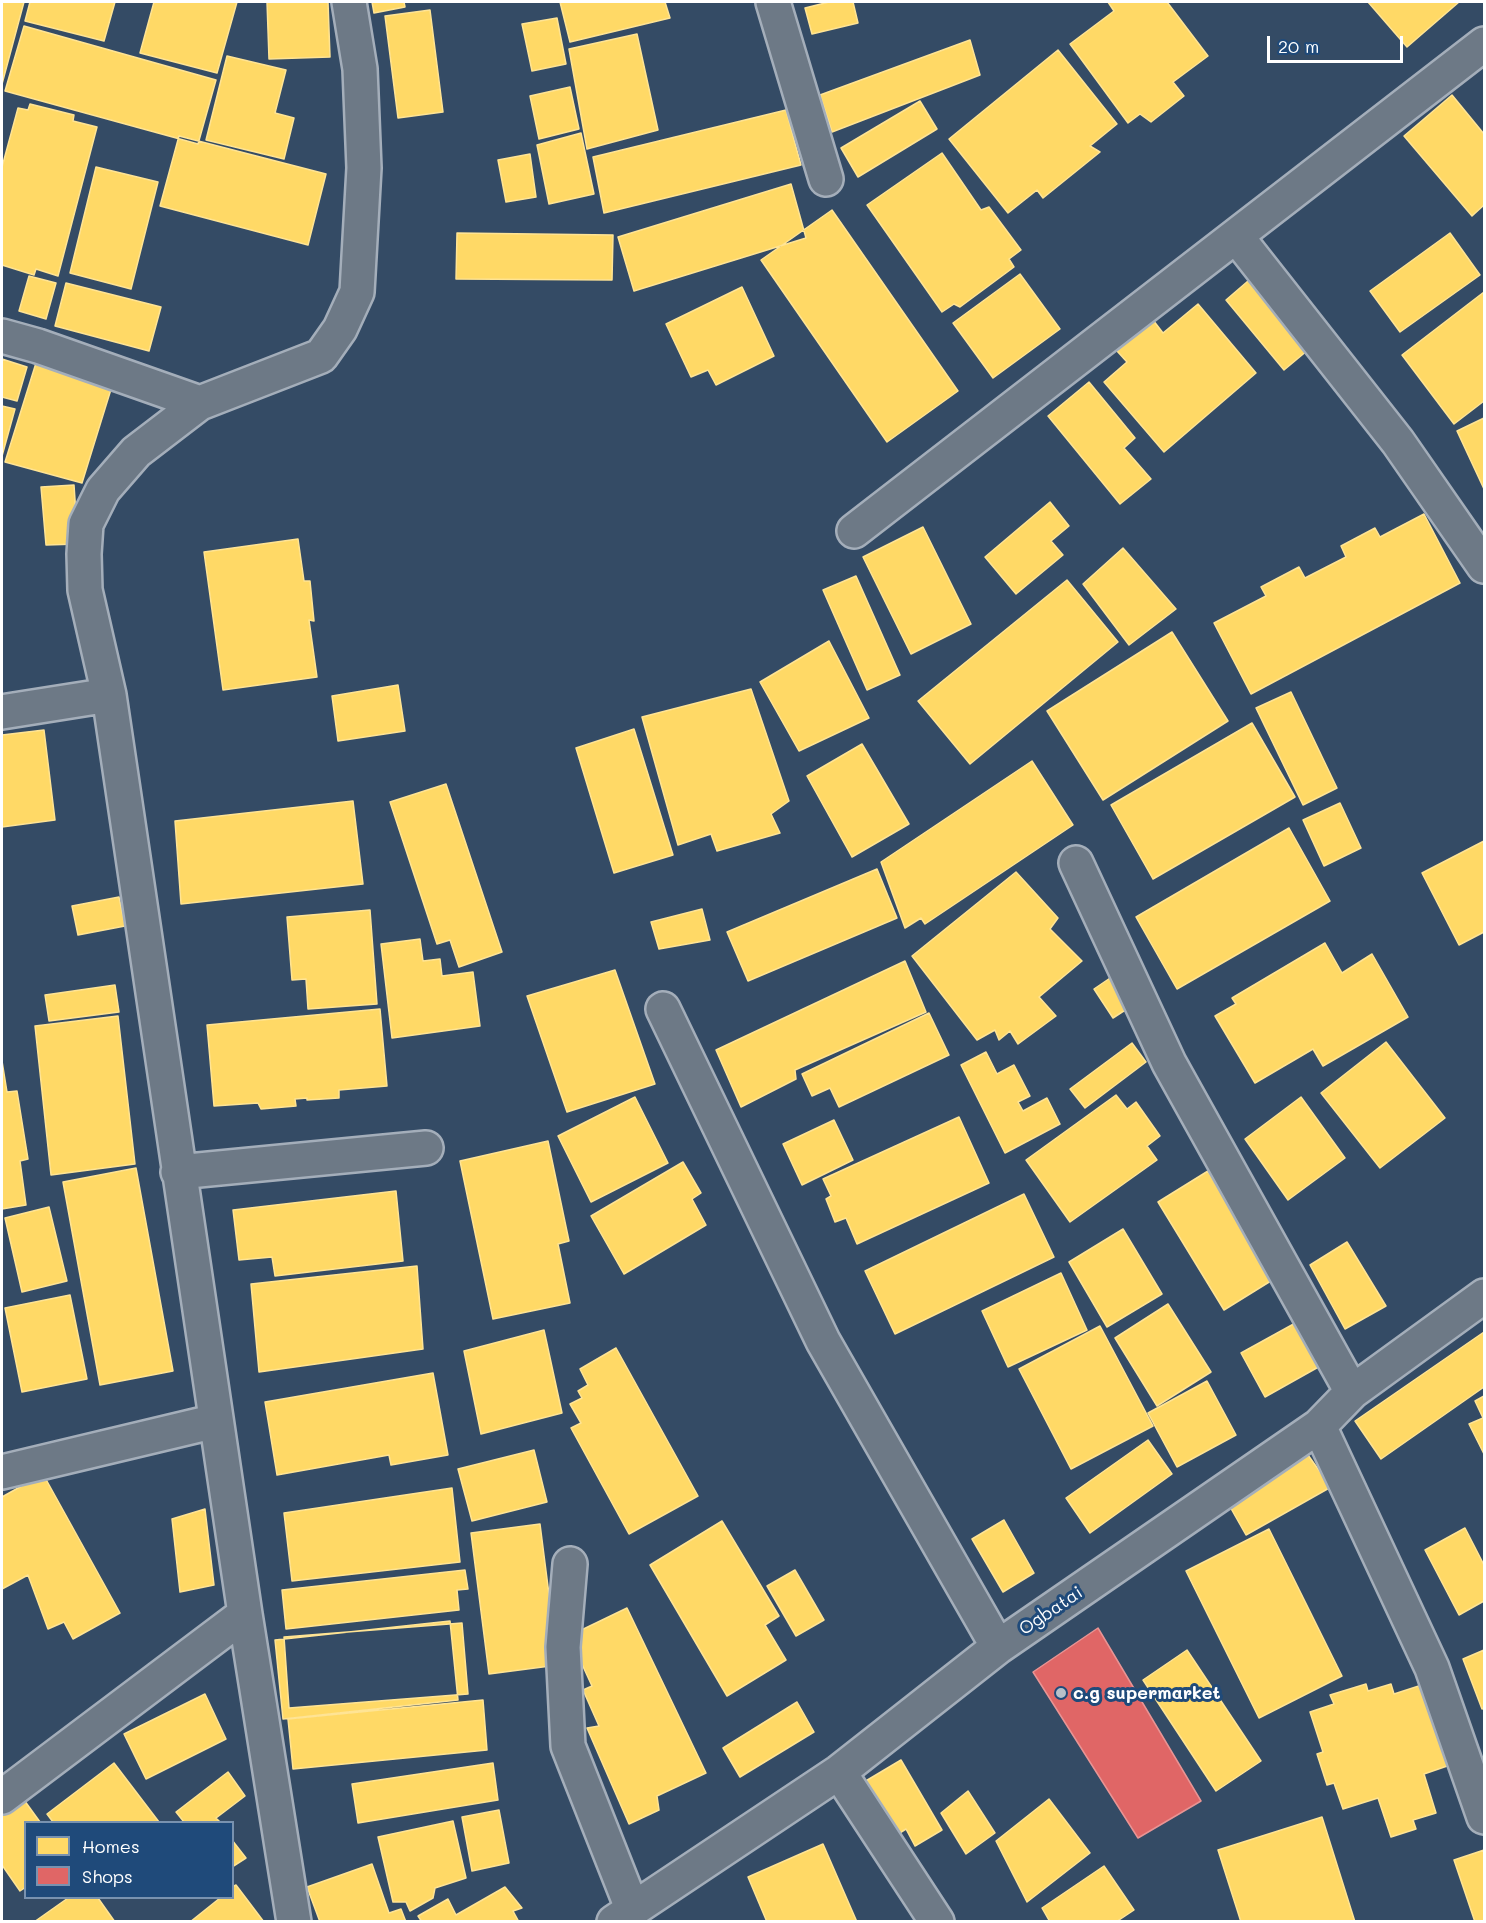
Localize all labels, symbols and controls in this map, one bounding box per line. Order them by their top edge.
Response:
scale bar [1270,24,1406,62]
text: 20 m [1278,34,1319,58]
street label: Ogbatai [1015,1582,1087,1640]
place label: c.g supermarket [1073,1682,1220,1704]
marker: c.g supermarket [1054,1686,1068,1700]
legend [24,1821,234,1899]
text: Homes [82,1834,140,1858]
text: Shops [82,1864,133,1888]

